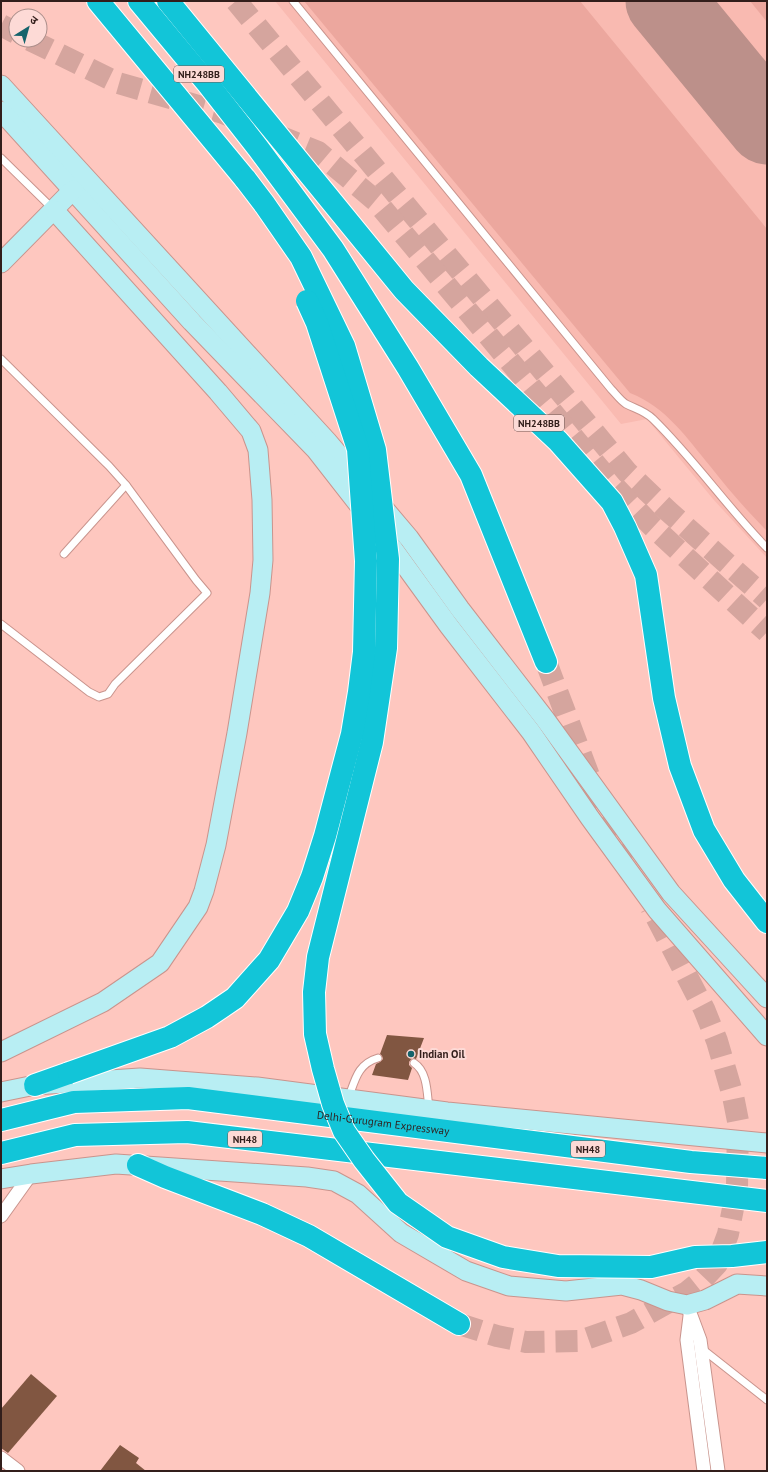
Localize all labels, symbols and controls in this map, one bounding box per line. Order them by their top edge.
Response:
north arrow [8,8,48,48]
text: उ [27,12,41,28]
road number: NH248BB [174,66,224,82]
road number: NH248BB [514,415,564,431]
place label: Indian Oil [419,1047,465,1061]
marker: Indian Oil [406,1049,416,1059]
street label: Delhi-Gurugram Expressway [316,1107,451,1138]
road number: NH48 [228,1131,262,1147]
road number: NH48 [571,1141,605,1157]

